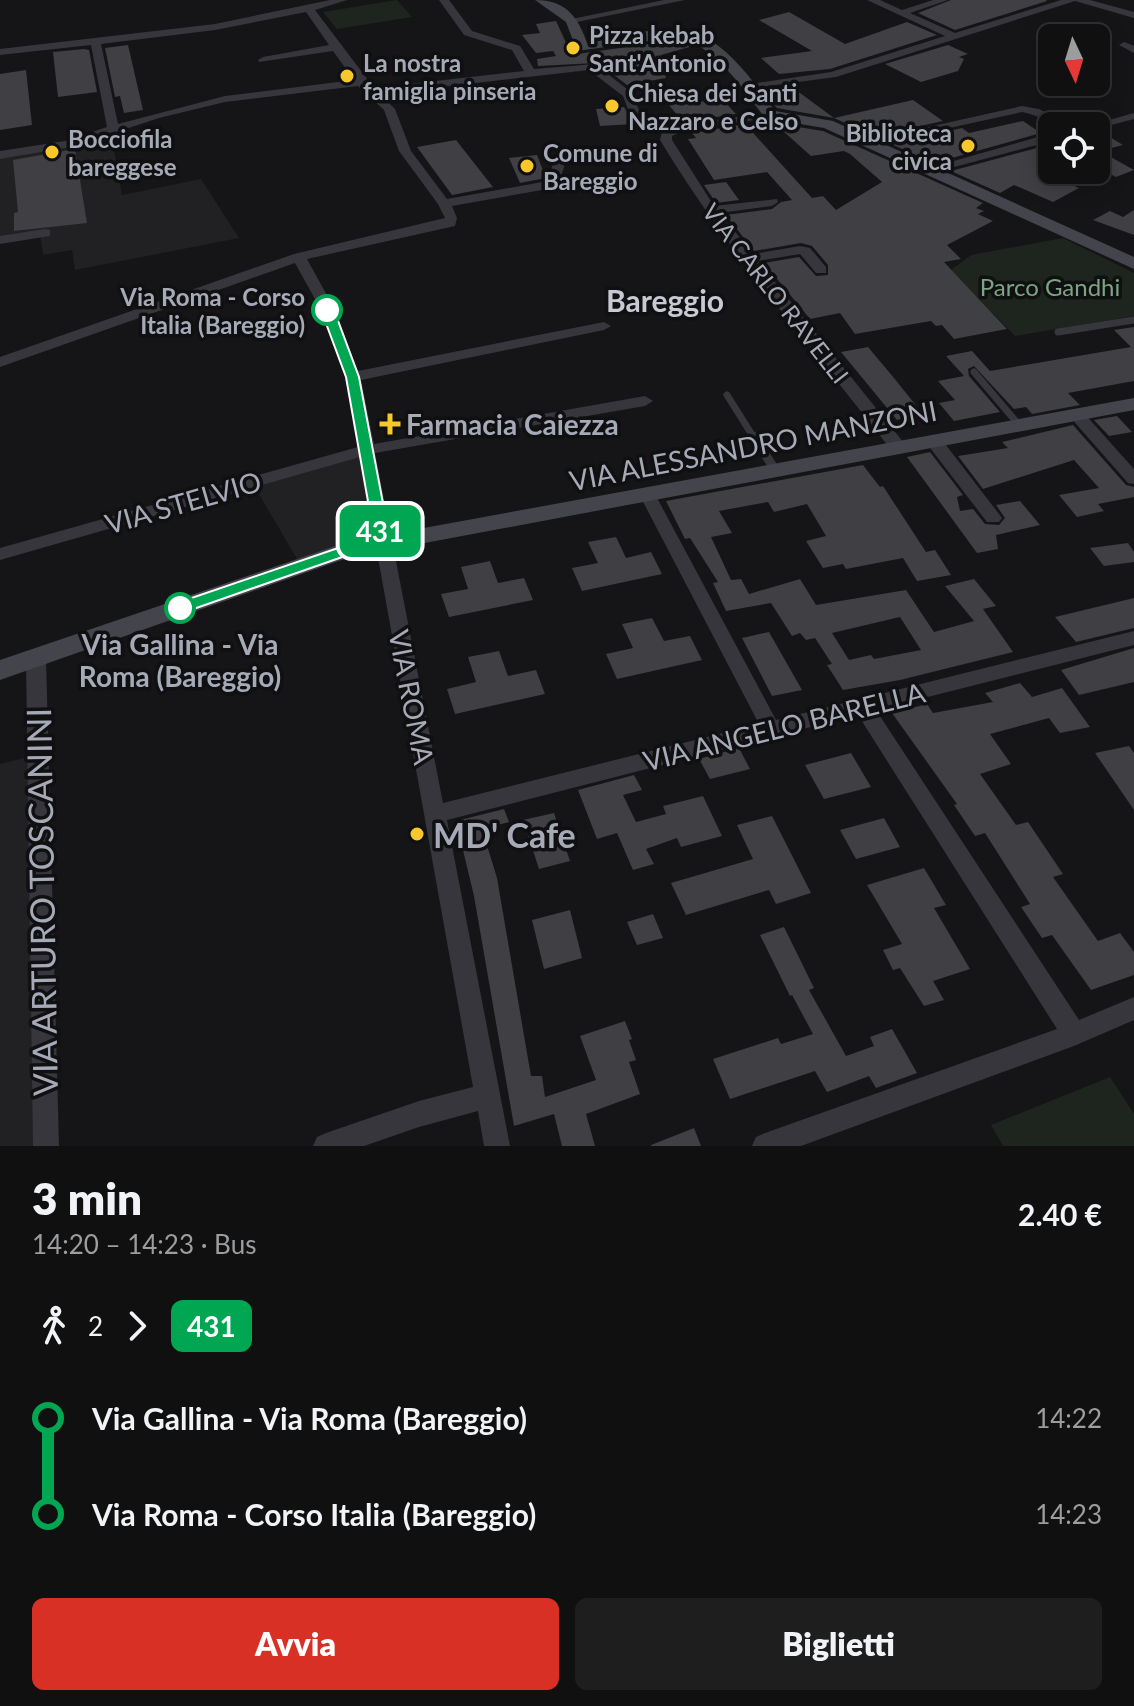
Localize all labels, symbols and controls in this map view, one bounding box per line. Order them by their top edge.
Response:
place label: Pizza kebab Sant'Antonio [589,20,726,77]
north arrow [1038,24,1110,96]
map controls [1038,24,1110,184]
marker: Pizza kebab Sant'Antonio [564,39,582,57]
place label: La nostra famiglia pinseria [363,48,537,105]
marker: La nostra famiglia pinseria [338,67,356,85]
place label: Chiesa dei Santi Nazzaro e Celso [628,78,798,135]
marker: Chiesa dei Santi Nazzaro e Celso [603,97,621,115]
button: locate [1038,112,1110,184]
place label: Biblioteca civica [846,118,952,175]
place label: Bocciofila bareggese [68,124,177,181]
marker: Biblioteca civica [959,137,977,155]
place label: Comune di Bareggio [543,138,658,195]
marker: Bocciofila bareggese [43,143,61,161]
marker: Comune di Bareggio [518,157,536,175]
street label: VIA CARLO RAVELLI [697,197,855,389]
park label: Parco Gandhi [980,272,1120,301]
place label: Via Roma - Corso Italia (Bareggio) [119,282,305,339]
district label: Bareggio [606,282,724,318]
marker: Via Roma - Corso Italia (Bareggio) [312,295,342,325]
street label: VIA ALESSANDRO MANZONI [566,393,940,497]
place label: Farmacia Caiezza [406,407,619,441]
marker: Farmacia Caiezza [381,415,399,433]
street label: VIA STELVIO [101,463,265,541]
line badge: 431 [334,505,426,557]
text: 431 [356,514,404,548]
marker: Via Gallina - Via Roma (Bareggio) [165,593,195,623]
place label: Via Gallina - Via Roma (Bareggio) [79,627,281,693]
street label: VIA ROMA [382,627,442,767]
street label: VIA ANGELO BARELLA [640,675,928,777]
street label: VIA ARTURO TOSCANINI [17,708,65,1096]
place label: MD' Cafe [433,814,576,855]
marker: MD' Cafe [408,825,426,843]
text: 3 min [32,1172,142,1224]
text: 2.40 € [1018,1196,1102,1232]
text: 14:20 – 14:23 · Bus [32,1228,256,1260]
icon: walk [32,1304,76,1348]
icon: forward [115,1304,159,1348]
text: 431 [187,1309,236,1343]
text: 2 [88,1310,103,1342]
text: Via Gallina - Via Roma (Bareggio) [92,1400,527,1436]
text: 14:22 [1035,1402,1102,1434]
text: Via Roma - Corso Italia (Bareggio) [92,1496,536,1532]
text: 14:23 [1035,1498,1102,1530]
button: Avvia [32,1598,559,1690]
button: Biglietti [575,1598,1102,1690]

